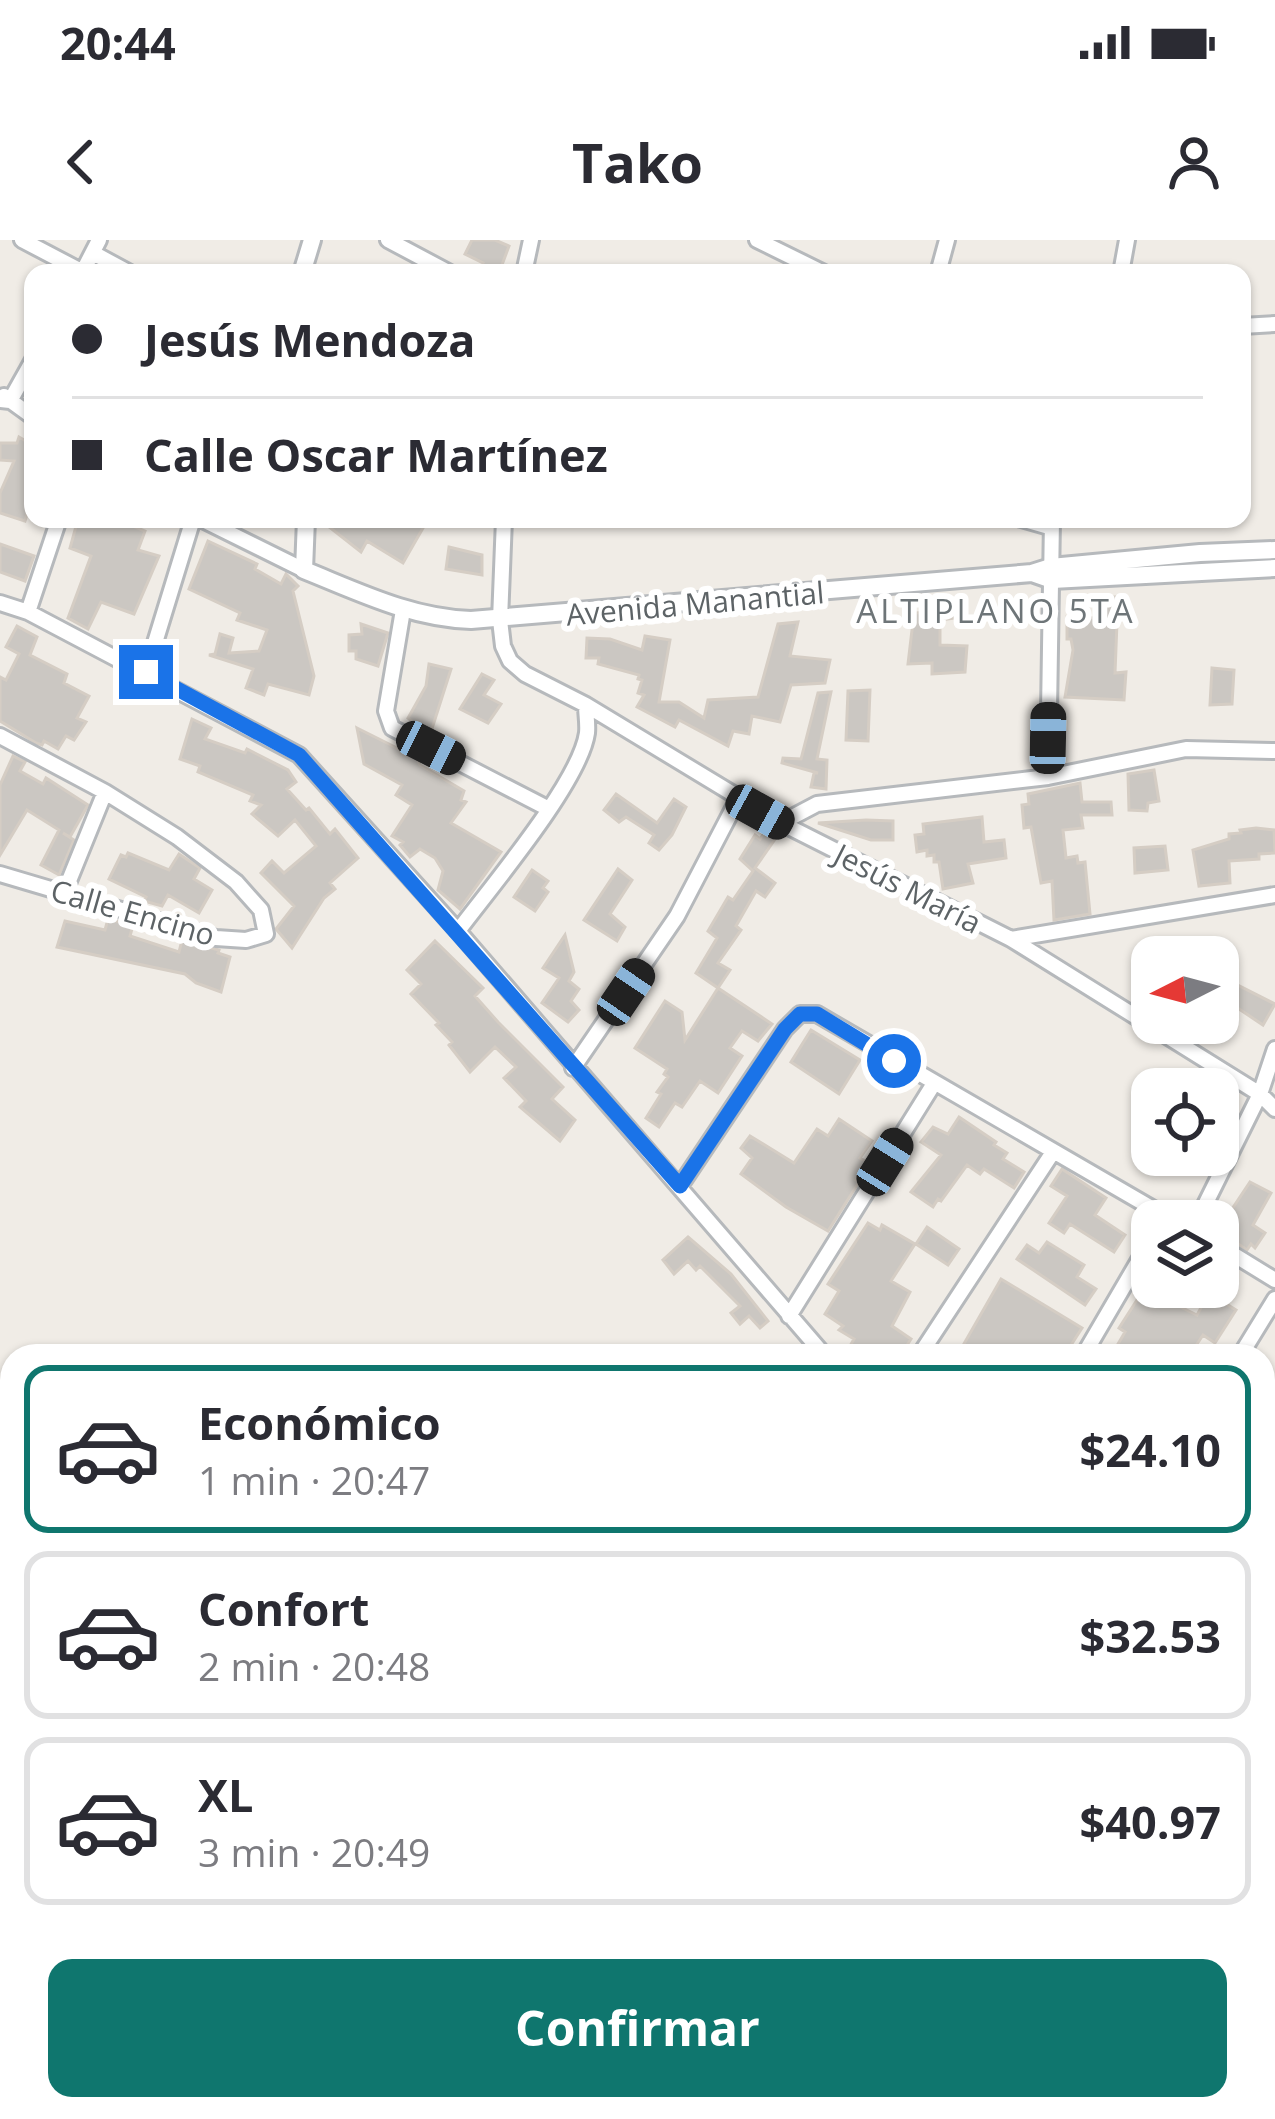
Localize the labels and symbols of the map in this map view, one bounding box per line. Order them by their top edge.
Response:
street label: Avenida Manantial [564,571,826,635]
district label: ALTIPLANO 5TA [856,588,1136,633]
route end [119,645,173,699]
car [1029,702,1067,774]
car [391,716,471,780]
car [720,779,800,845]
street label: Jesús María [825,832,989,943]
street label: Calle Encino [46,869,220,955]
north arrow [1131,936,1239,1044]
car [591,952,661,1032]
route start [867,1034,921,1088]
car [851,1122,919,1202]

